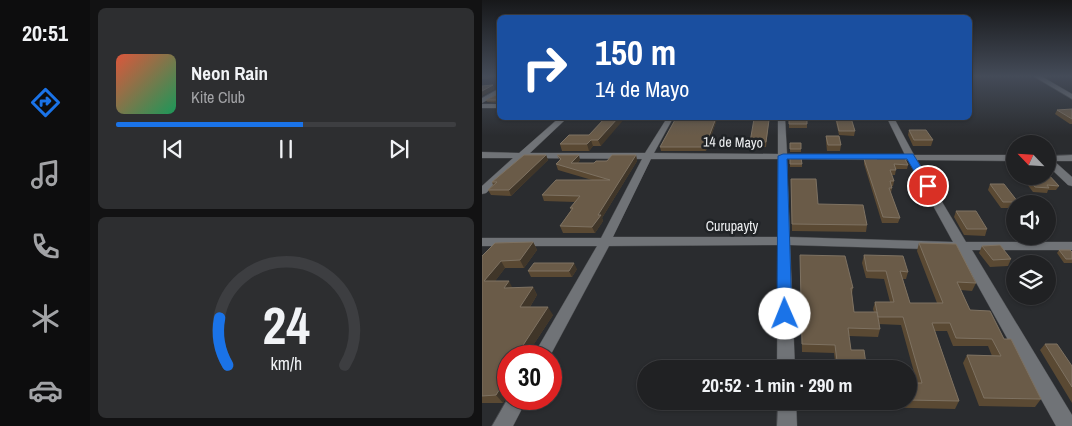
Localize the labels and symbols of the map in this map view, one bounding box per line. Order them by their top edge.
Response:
street label: 14 de Mayo [703,132,763,152]
north arrow [1006,135,1056,185]
pin [907,165,949,207]
street label: Curupayty [706,217,758,235]
position arrow [758,287,810,339]
speed limit sign: 30 [497,345,562,410]

